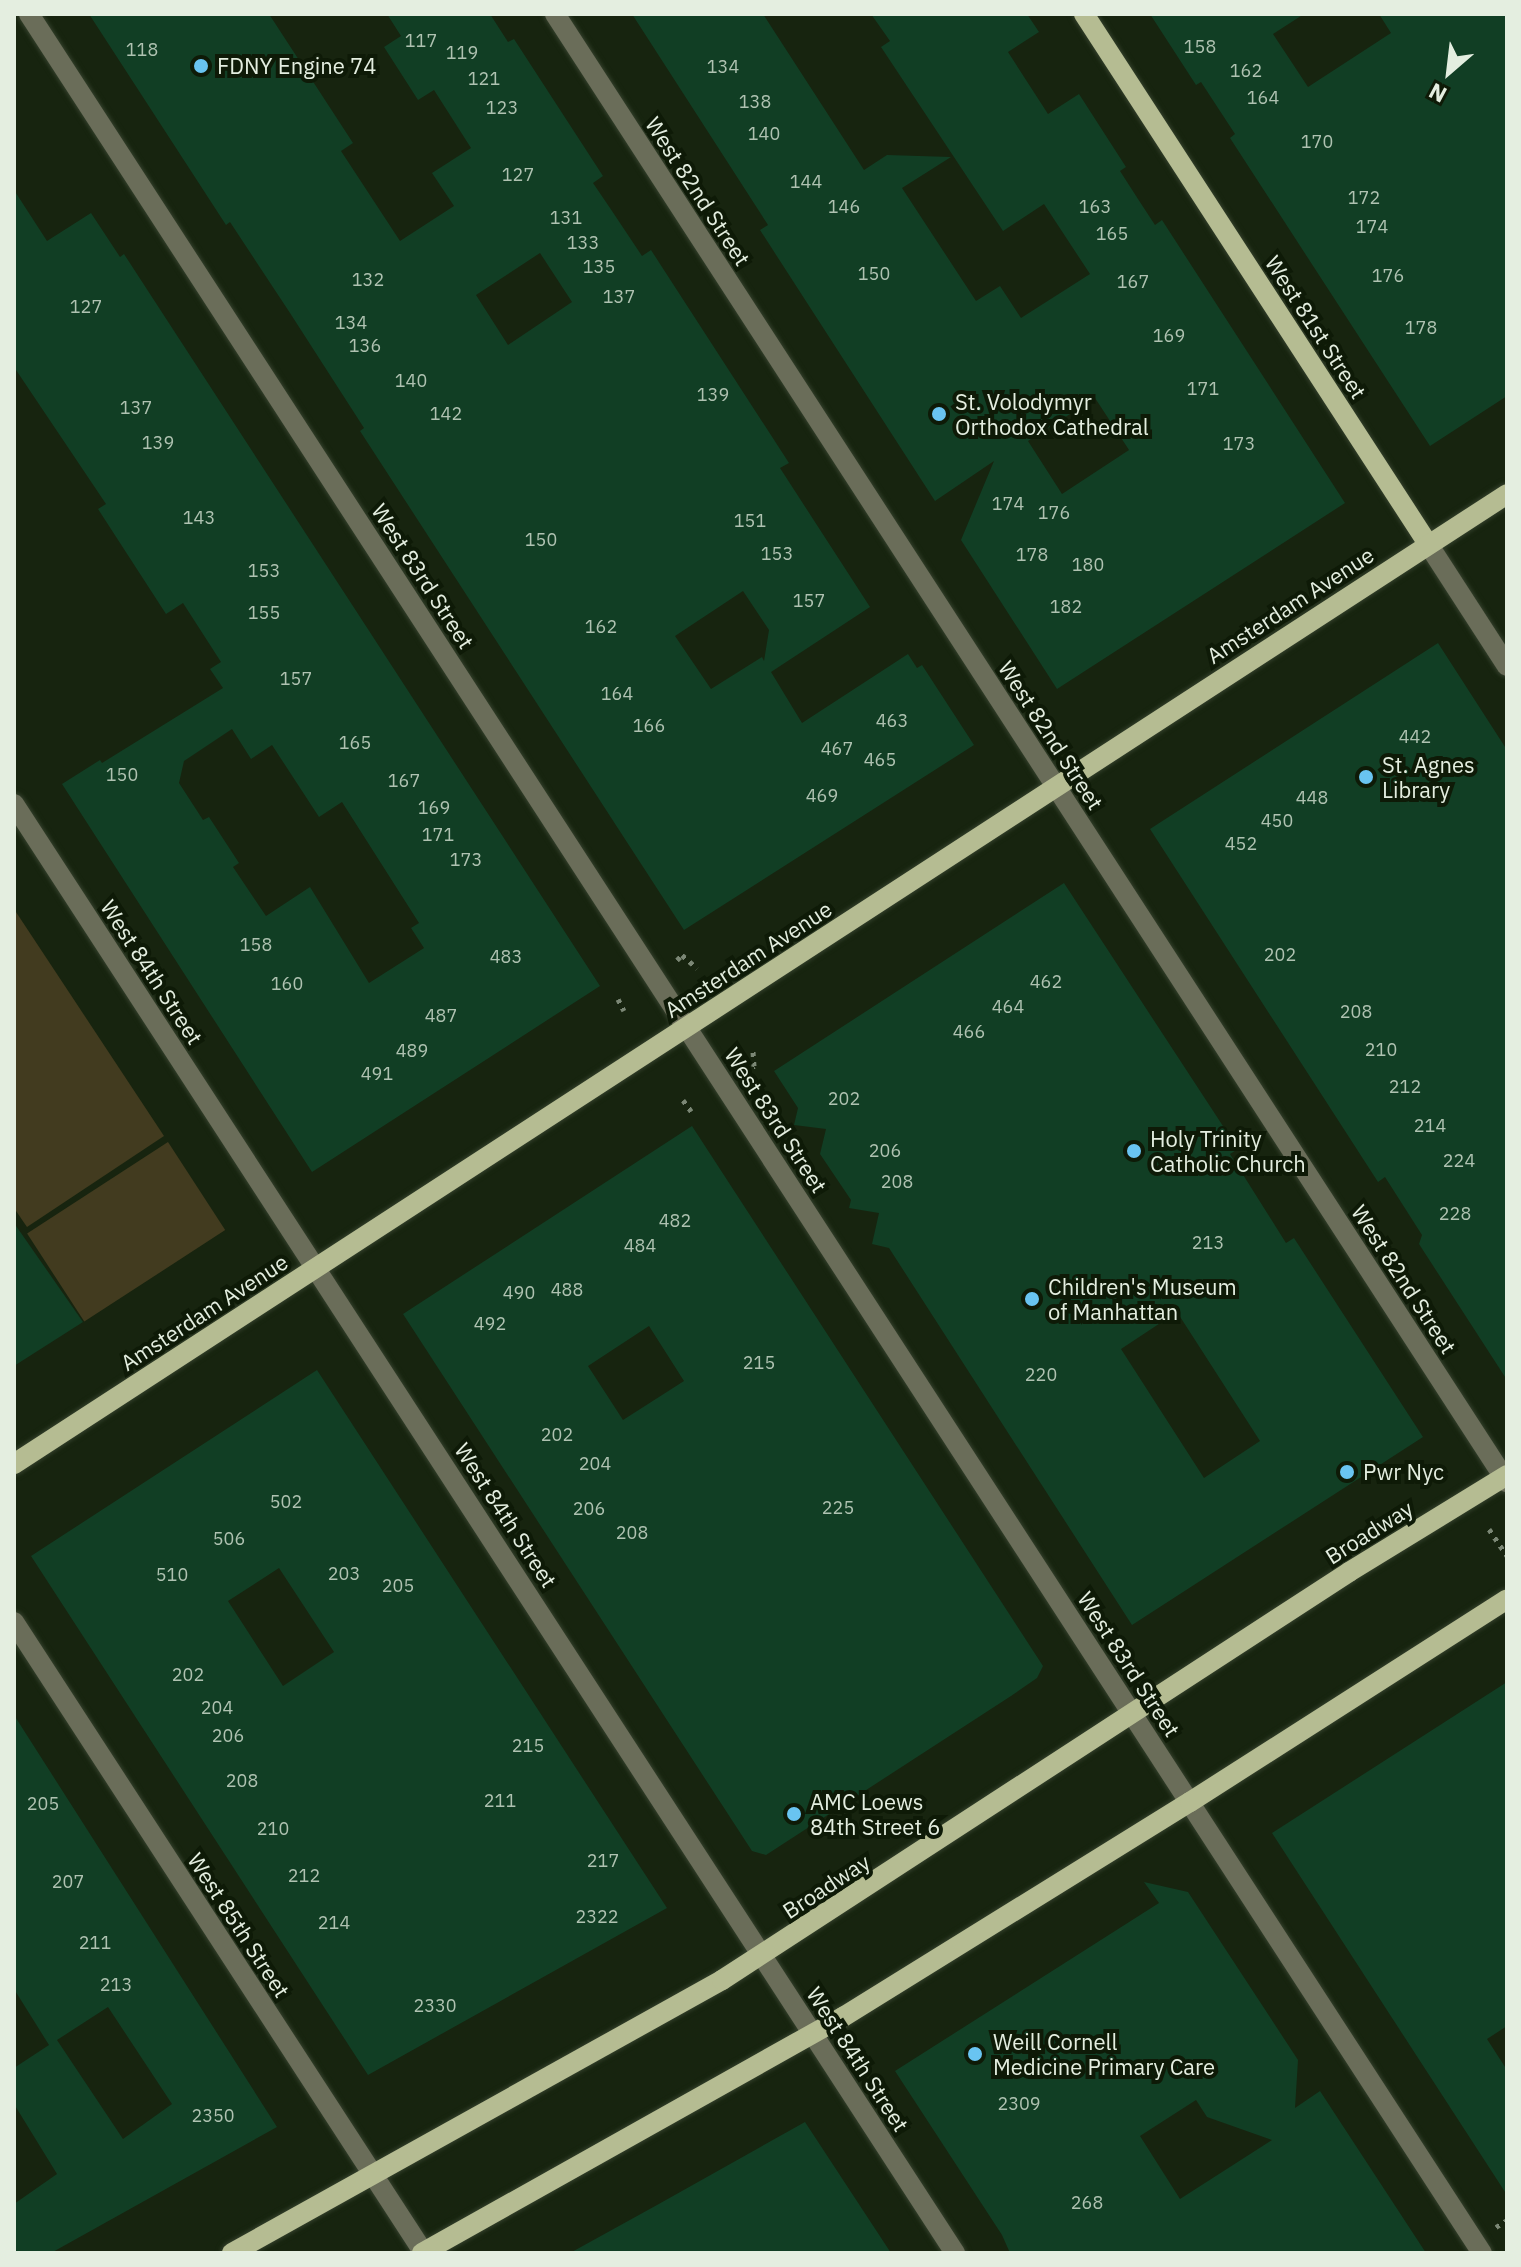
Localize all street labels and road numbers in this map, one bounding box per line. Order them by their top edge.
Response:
street label: West 82nd Street [640,112,756,270]
street label: West 81st Street [1260,251,1372,403]
street label: West 83rd Street [366,499,480,653]
street label: Amsterdam Avenue [1202,541,1378,669]
street label: West 82nd Street [993,656,1109,814]
street label: West 84th Street [95,895,209,1049]
street label: Amsterdam Avenue [660,895,836,1023]
street label: West 83rd Street [719,1043,833,1197]
street label: West 82nd Street [1346,1200,1462,1358]
street label: Amsterdam Avenue [116,1248,292,1376]
street label: West 84th Street [449,1438,563,1592]
street label: Broadway [1320,1495,1418,1569]
street label: West 83rd Street [1072,1587,1186,1741]
street label: West 85th Street [182,1848,296,2002]
street label: Broadway [778,1848,874,1924]
street label: West 84th Street [801,1982,915,2136]

